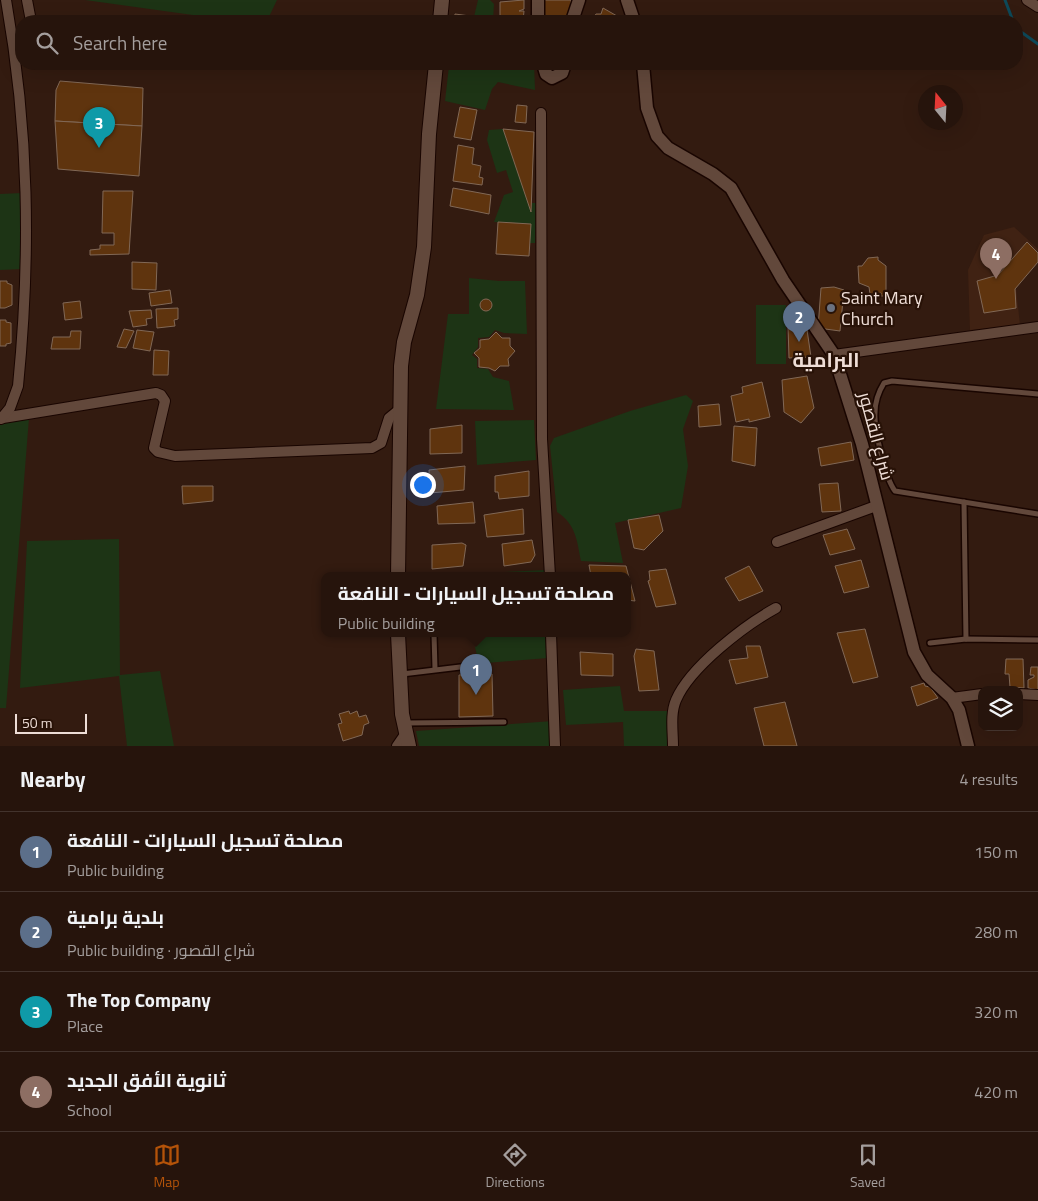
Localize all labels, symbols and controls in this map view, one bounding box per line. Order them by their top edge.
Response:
search box [15,15,1023,70]
text: Search here [73,28,167,57]
icon: search [33,29,61,57]
north arrow [918,85,963,130]
pin: 3 [83,107,115,148]
pin: 4 [980,238,1012,279]
place label: Saint Mary Church [841,284,923,332]
pin: 2 [783,301,815,342]
marker: Saint Mary Church [825,302,837,314]
district label: البرامية [793,344,859,375]
street label: شراع القصور [851,388,901,483]
your location [410,472,436,498]
popup [321,572,631,637]
text: مصلحة تسجيل السيارات - النافعة [338,578,614,607]
text: Public building [338,611,435,635]
pin: 1 [460,654,492,695]
map controls [978,686,1023,731]
button: layers [978,686,1023,731]
scale bar [15,711,88,734]
text: 50 m [22,712,52,733]
text: Nearby [20,763,85,795]
text: 4 results [959,767,1018,791]
text: مصلحة تسجيل السيارات - النافعة [67,825,343,854]
text: 1 [32,840,40,864]
text: 150 m [974,840,1018,864]
text: Public building [67,858,164,882]
text: بلدية برامية [67,902,164,931]
text: 2 [32,920,40,944]
text: 280 m [974,920,1018,944]
text: Public building · شراع القصور [67,938,255,962]
text: The Top Company [67,985,211,1014]
text: 3 [32,1000,40,1024]
text: 320 m [974,1000,1018,1024]
text: Place [67,1014,103,1038]
text: ثانوية الأفق الجديد [67,1065,226,1094]
text: 4 [32,1080,40,1104]
text: 420 m [974,1080,1018,1104]
text: School [67,1098,112,1122]
tab: Map [153,1141,181,1192]
tab: Directions [486,1141,545,1192]
tab: Saved [850,1141,886,1192]

